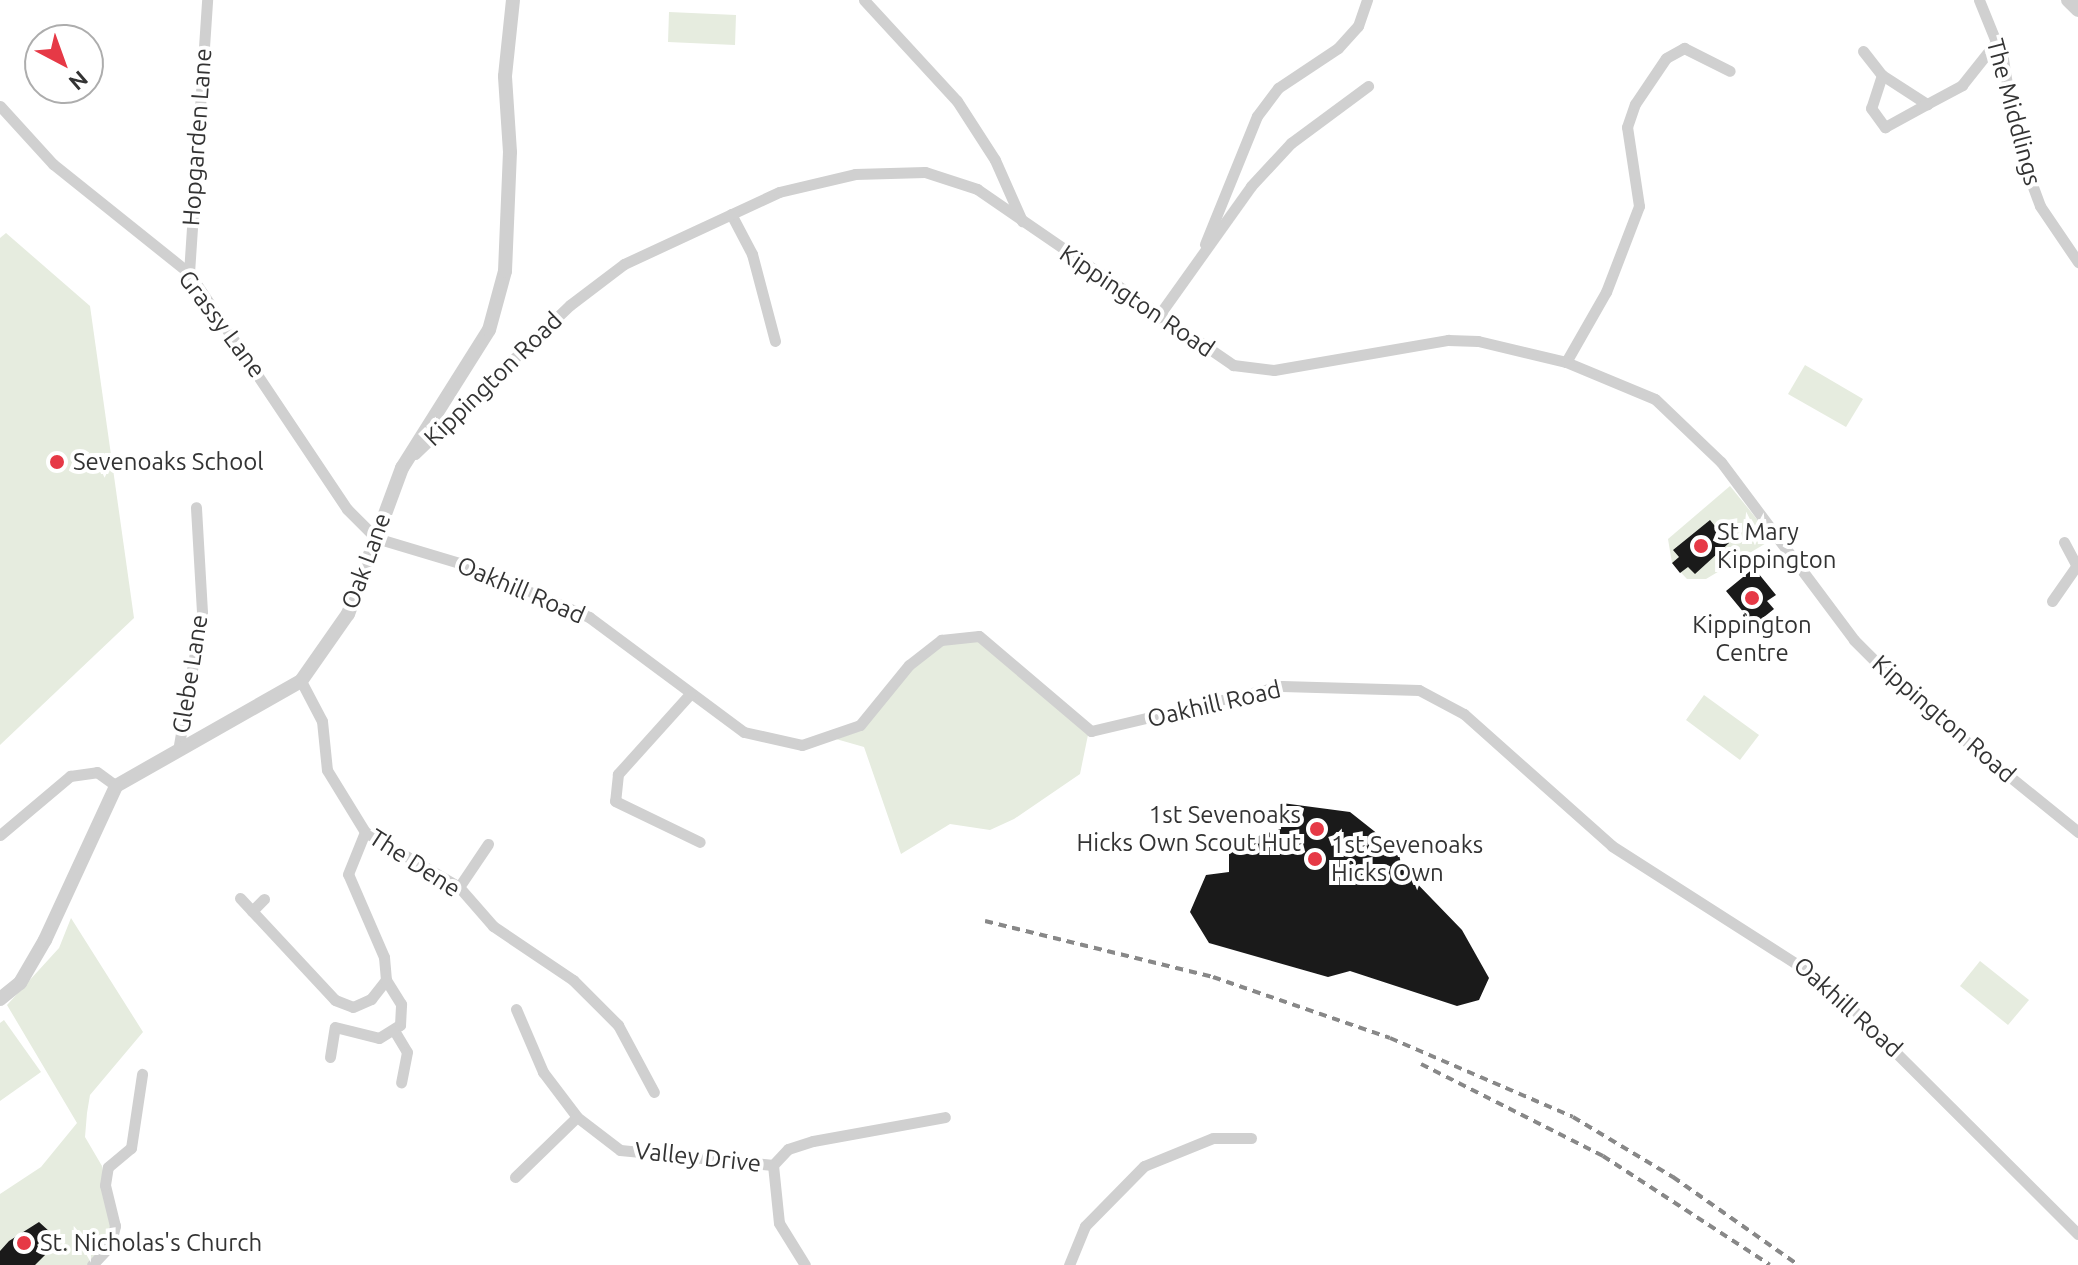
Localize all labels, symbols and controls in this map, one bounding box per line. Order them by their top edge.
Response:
north arrow [24,24,104,104]
street label: The Middlings [1981,36,2047,188]
street label: Hopgarden Lane [176,47,218,227]
text: N [64,66,93,96]
street label: Kippington Road [1054,239,1220,363]
street label: Grassy Lane [172,265,272,383]
street label: Kippington Road [418,306,568,452]
place label: Sevenoaks School [73,448,264,476]
marker: Sevenoaks School [48,453,66,471]
street label: Oak Lane [335,509,397,613]
place label: St Mary Kippington [1717,518,1836,574]
marker: St Mary Kippington [1692,537,1710,555]
street label: Oakhill Road [453,550,589,630]
marker: Kippington Centre [1743,589,1761,607]
place label: Kippington Centre [1692,611,1812,667]
street label: Glebe Lane [166,613,214,735]
street label: Kippington Road [1867,649,2021,789]
street label: Oakhill Road [1144,675,1284,733]
place label: 1st Sevenoaks Hicks Own Scout Hut [1077,801,1301,857]
marker: 1st Sevenoaks Hicks Own Scout Hut [1308,820,1326,838]
street label: The Dene [364,823,466,903]
place label: 1st Sevenoaks Hicks Own [1331,831,1483,887]
marker: 1st Sevenoaks Hicks Own [1306,850,1324,868]
street label: Oakhill Road [1788,951,1908,1063]
street label: Valley Drive [633,1136,763,1178]
place label: St. Nicholas's Church [40,1229,262,1257]
marker: St. Nicholas's Church [15,1234,33,1252]

